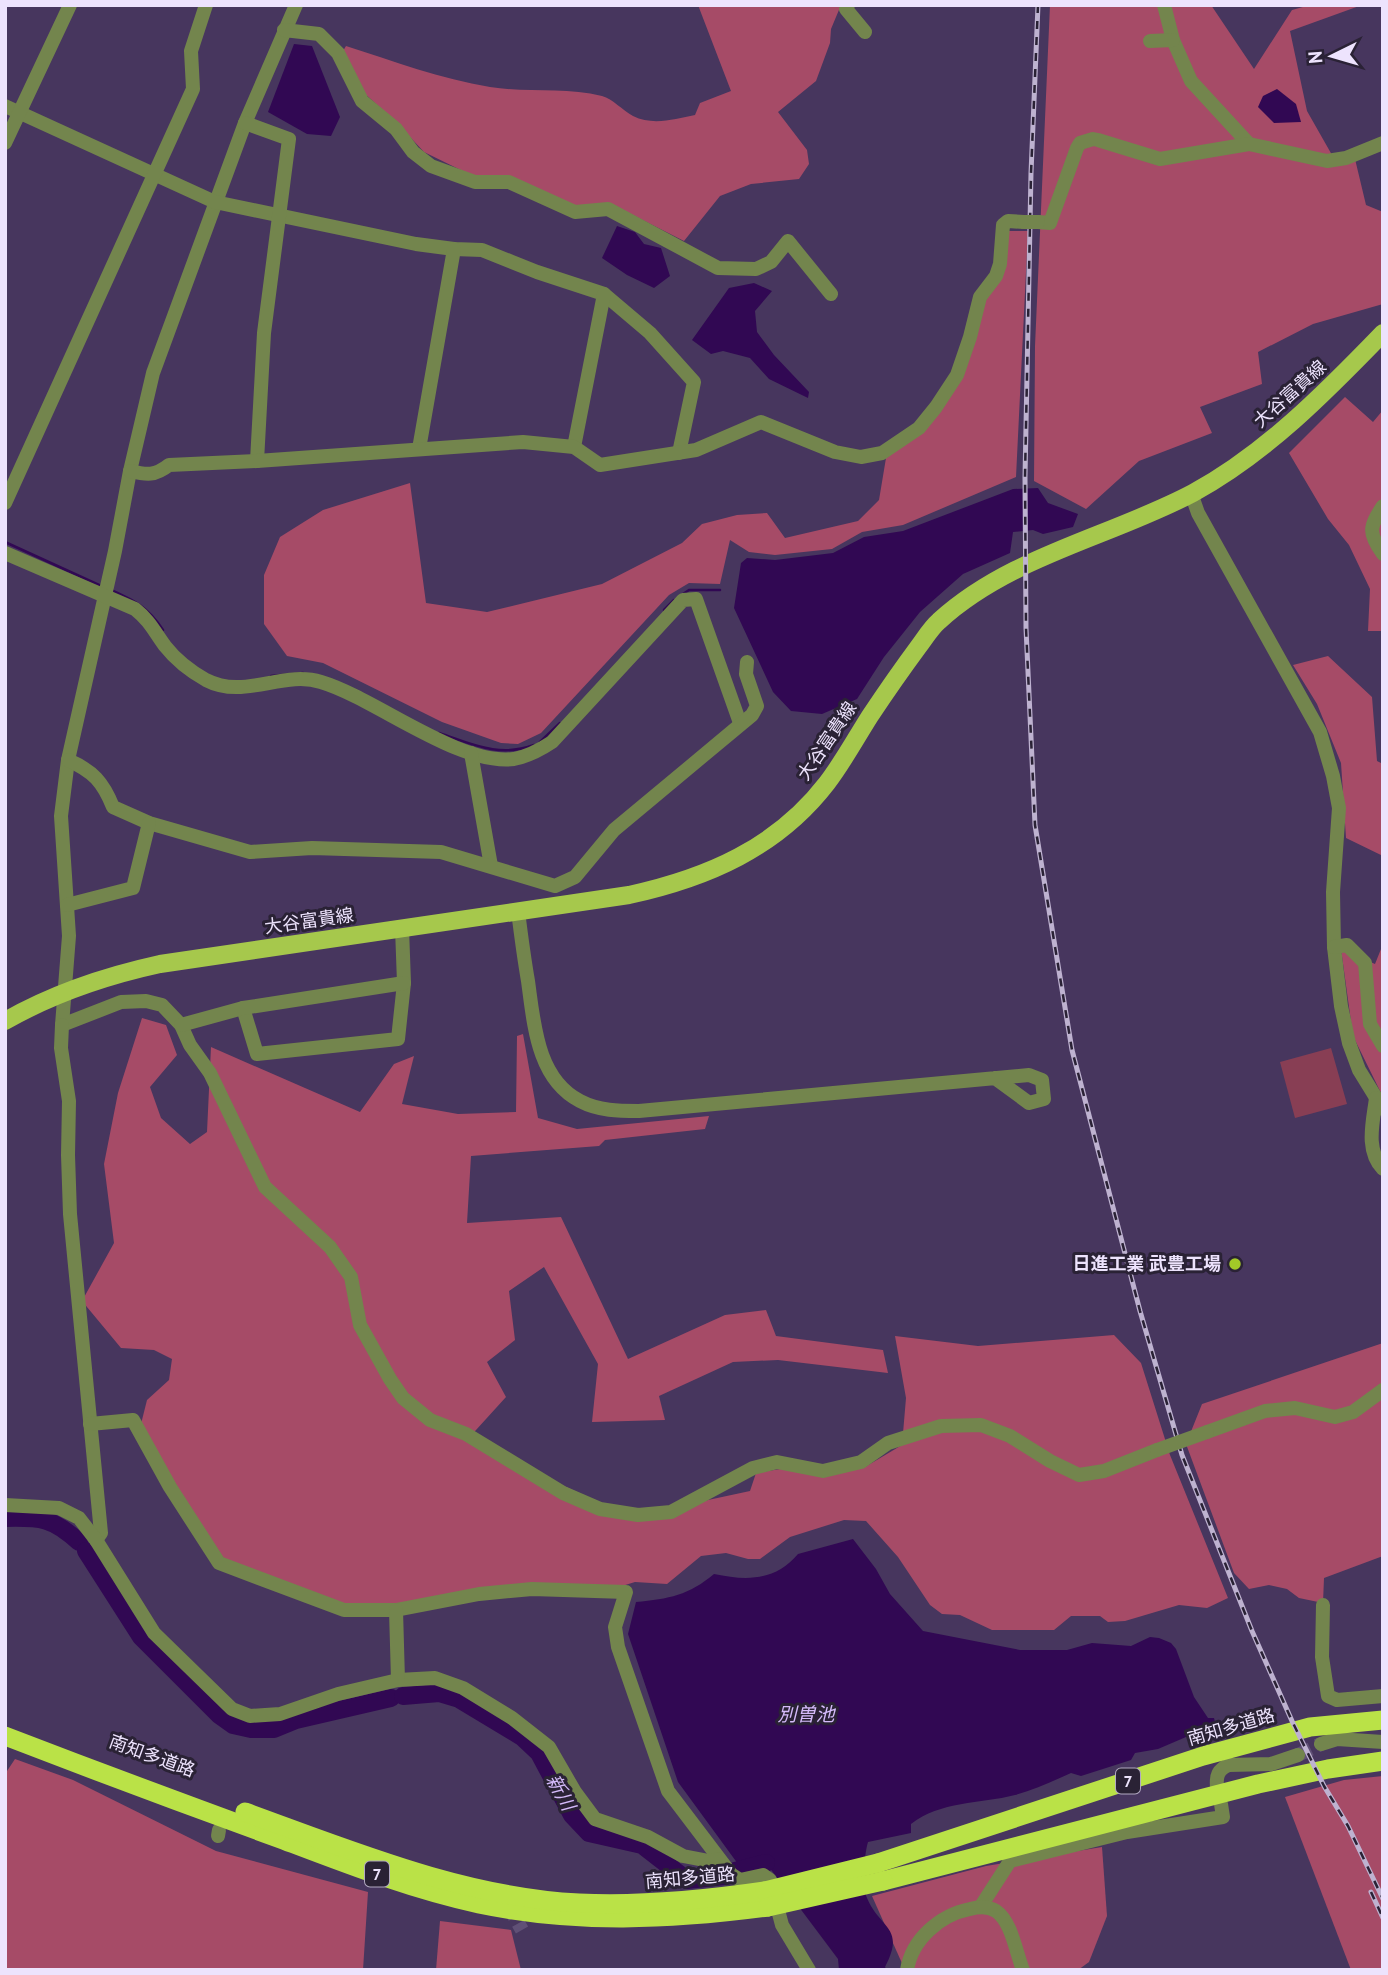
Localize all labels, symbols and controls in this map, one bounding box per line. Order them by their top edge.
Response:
north arrow [1297,21,1367,91]
text: N [1303,50,1328,65]
street label: 大谷富貴線 [1249,355,1331,432]
street label: 大谷富貴線 [792,697,861,784]
street label: 大谷富貴線 [263,903,355,938]
place label: 日進工業 武豊工場 [1072,1252,1221,1275]
marker: 日進工業 武豊工場 [1227,1256,1243,1272]
water label: 別曽池 [777,1702,836,1726]
street label: 南知多道路 [1184,1703,1277,1750]
street label: 南知多道路 [106,1729,198,1782]
road number: 7 [1116,1768,1140,1794]
water label: 新川 [541,1770,582,1816]
road number: 7 [365,1862,389,1886]
street label: 南知多道路 [644,1862,736,1893]

